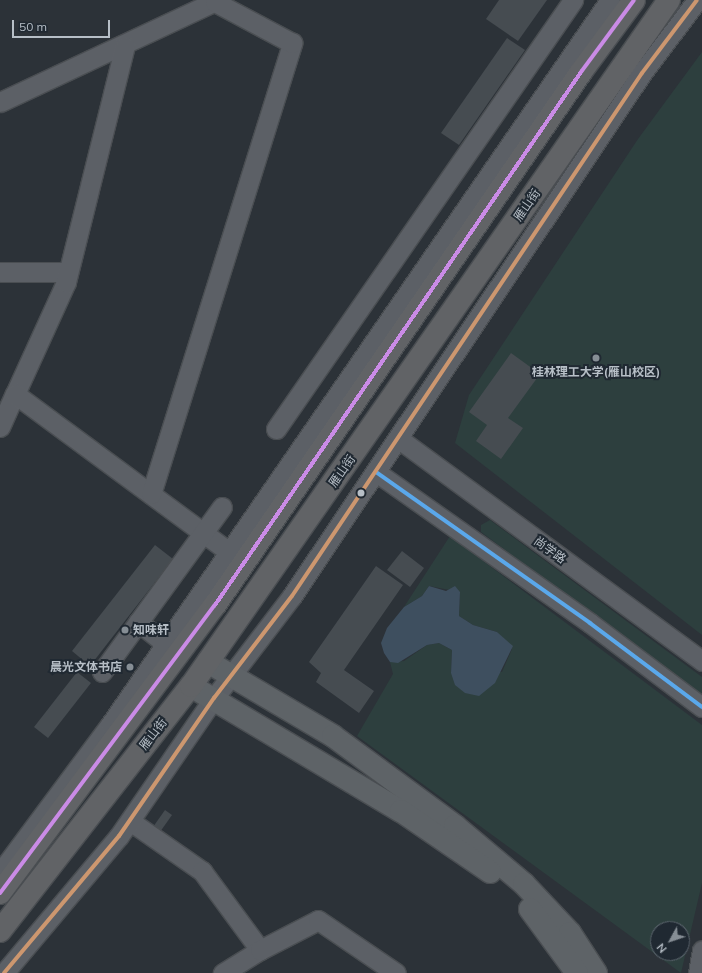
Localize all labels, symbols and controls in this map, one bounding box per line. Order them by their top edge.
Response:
scale bar [14,12,112,38]
text: 50 m [19,19,47,34]
street label: 雁山街 [511,186,543,224]
marker: 桂林理工大学(雁山校区) [591,353,601,363]
place label: 桂林理工大学(雁山校区) [532,365,660,379]
street label: 雁山街 [326,452,358,490]
unlabelled marker [356,488,366,498]
street label: 尚学路 [531,534,569,566]
place label: 知味轩 [133,623,169,637]
marker: 知味轩 [120,625,130,635]
place label: 晨光文体书店 [50,660,122,674]
marker: 晨光文体书店 [125,662,135,672]
street label: 雁山街 [136,715,170,753]
north arrow [650,921,690,961]
text: N [654,940,670,956]

